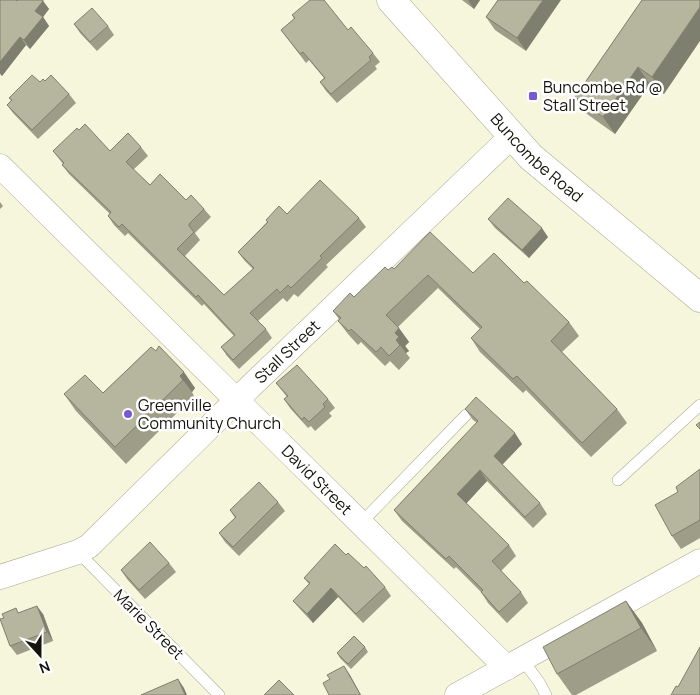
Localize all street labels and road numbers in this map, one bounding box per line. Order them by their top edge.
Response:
street label: Buncombe Road [486,108,588,207]
street label: Stall Street [249,315,325,388]
street label: David Street [277,440,357,520]
street label: Marie Street [109,584,189,664]

